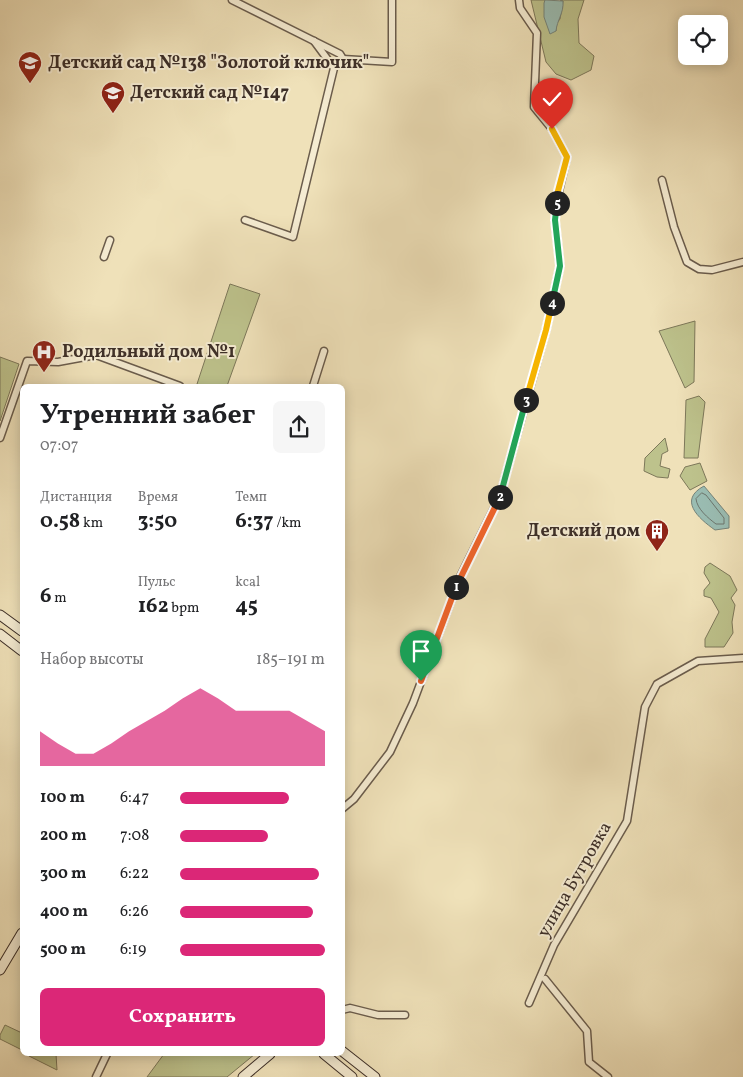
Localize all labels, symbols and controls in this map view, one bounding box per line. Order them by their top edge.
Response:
map controls [678,15,728,65]
button: locate [678,15,728,65]
school or university icon: Детский сад №138 "Золотой ключик" [17,50,43,84]
place label: Детский сад №138 "Золотой ключик" [48,51,369,76]
pin [531,78,573,129]
school or university icon: Детский сад №147 [100,80,126,114]
place label: Детский сад №147 [130,81,289,106]
icon: check [538,85,566,113]
pin: 5 [544,190,570,216]
text: 5 [554,194,561,213]
pin: 4 [540,290,564,316]
text: 4 [548,294,557,313]
hospital icon: Родильный дом №1 [31,339,57,373]
place label: Родильный дом №1 [62,340,235,365]
pin: 3 [514,388,538,412]
text: 3 [523,391,530,410]
text: Утренний забег [40,396,255,435]
button: share [273,401,325,453]
text: 07:07 [40,435,79,457]
pin: 2 [488,484,512,510]
text: Дистанция [40,488,112,507]
text: Время [138,488,178,507]
text: Темп [235,488,267,507]
text: 2 [497,488,504,507]
text: 0.58 [40,507,80,536]
text: 3:50 [138,507,177,536]
text: 6:37 [235,507,274,536]
text: km [80,514,103,533]
text: /km [274,514,302,533]
building icon: Детский дом [644,518,670,552]
place label: Детский дом [527,519,641,544]
text: Пульс [138,573,175,592]
text: kcal [235,573,260,592]
pin: 1 [444,574,468,600]
text: 1 [454,578,459,597]
text: 6 [40,582,52,611]
text: m [52,589,67,608]
text: 162 [138,592,169,621]
text: 45 [235,592,258,621]
text: bpm [169,599,199,618]
pin [400,630,442,681]
icon: arrive [407,637,435,665]
text: Набор высоты [40,649,144,671]
text: 185–191 m [256,649,325,671]
text: 100 m [40,787,85,809]
text: 6:47 [120,787,149,809]
street label: улица Бугровка [532,817,618,943]
text: 200 m [40,825,87,847]
text: 7:08 [120,825,149,847]
text: 300 m [40,863,86,885]
text: 6:22 [120,863,149,885]
text: 400 m [40,901,88,923]
text: 6:26 [120,901,149,923]
text: 500 m [40,939,86,961]
text: 6:19 [120,939,146,961]
button: Сохранить [40,988,325,1046]

